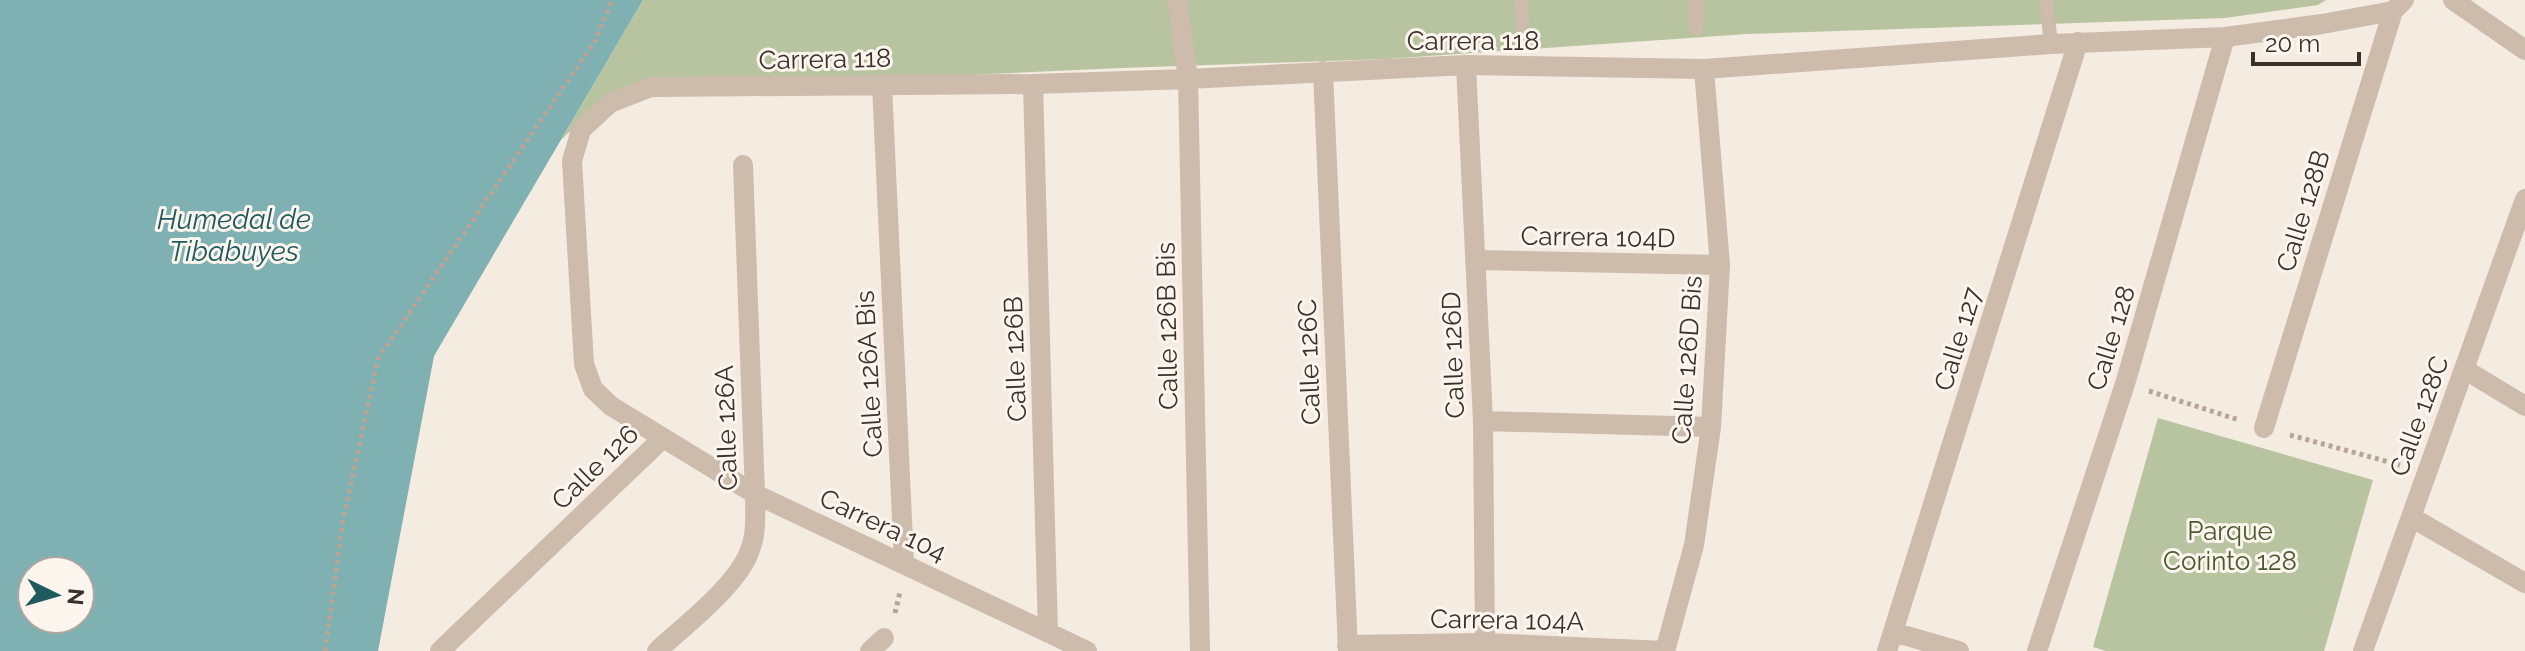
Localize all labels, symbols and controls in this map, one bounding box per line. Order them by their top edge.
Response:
scale bar [2253,16,2359,66]
street label: Carrera 118 [1407,26,1539,56]
text: 20 m [2265,29,2320,58]
street label: Carrera 118 [758,43,892,75]
street label: Calle 128B [2270,147,2336,275]
water label: Humedal de Tibabuyes [157,203,311,268]
street label: Carrera 104D [1520,221,1676,253]
street label: Calle 126B Bis [1151,242,1183,410]
street label: Calle 126D Bis [1666,275,1708,445]
street label: Calle 128 [2081,282,2141,394]
street label: Calle 127 [1928,284,1988,394]
street label: Calle 126A Bis [850,290,888,458]
street label: Calle 126D [1436,291,1470,419]
street label: Calle 126B [998,296,1032,422]
street label: Calle 126C [1292,298,1326,426]
street label: Calle 128C [2383,352,2455,480]
street label: Calle 126A [709,364,743,491]
street label: Calle 126 [546,419,644,515]
street label: Carrera 104 [815,483,951,567]
park label: Parque Corinto 128 [2163,516,2297,576]
north arrow [16,555,96,635]
text: N [62,587,90,606]
street label: Carrera 104A [1430,604,1585,636]

